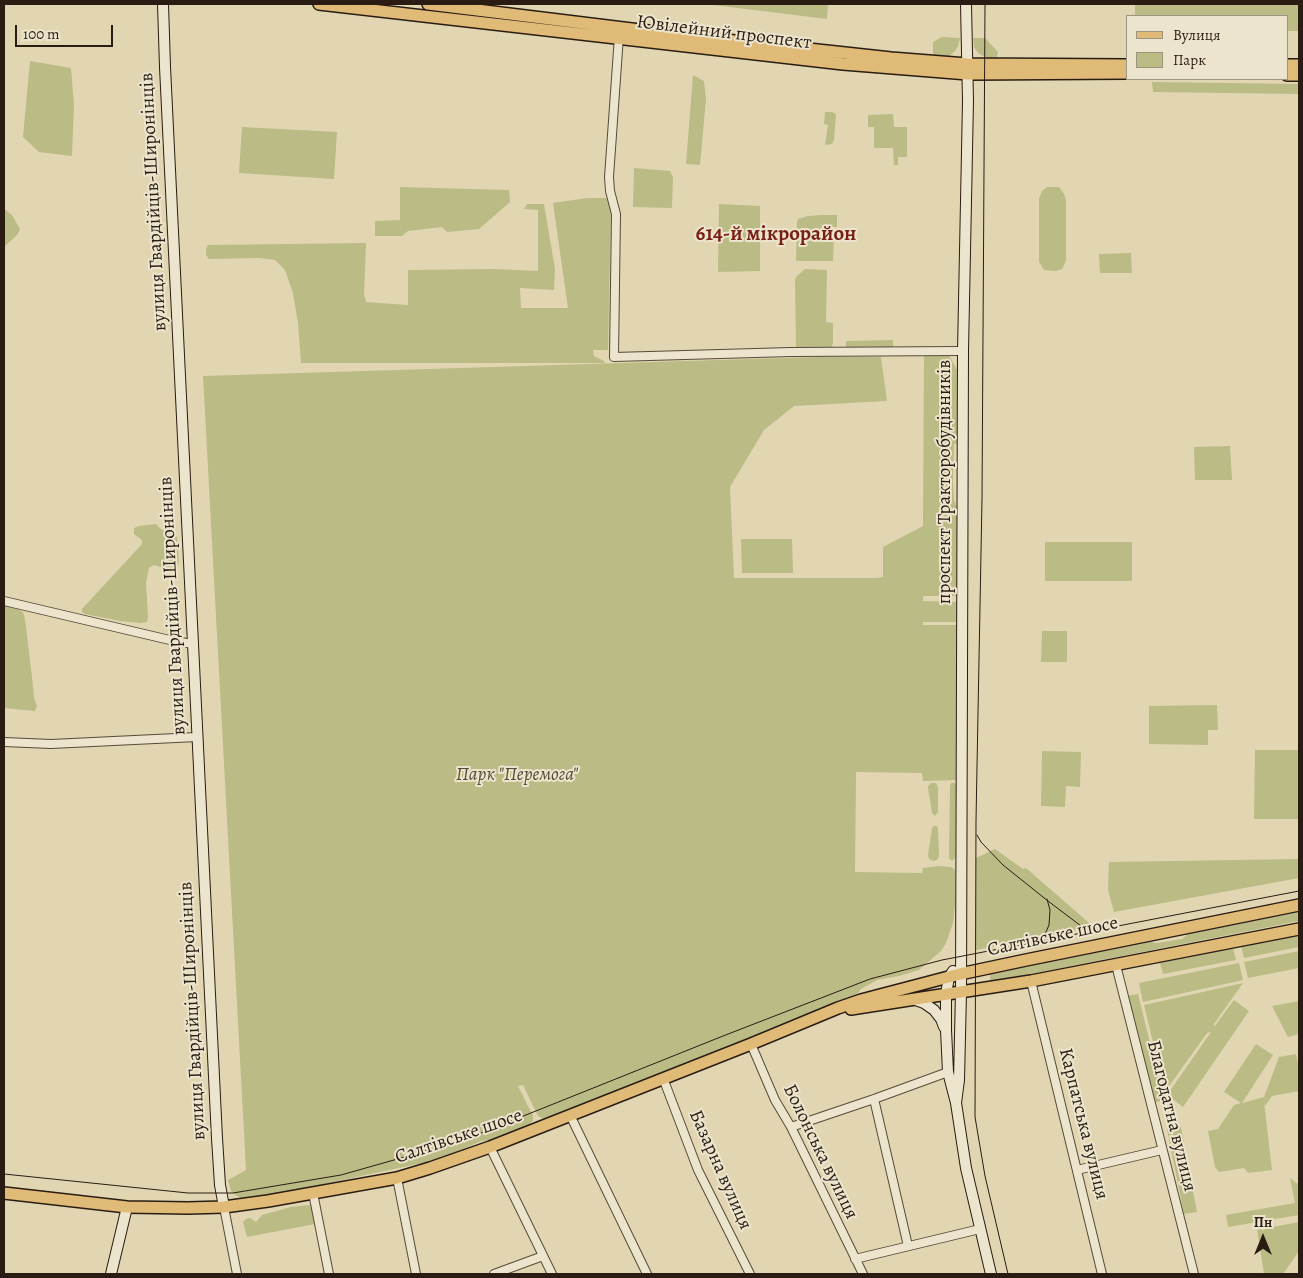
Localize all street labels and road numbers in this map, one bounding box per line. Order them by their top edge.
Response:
street label: Ювілейний проспект [635,11,813,55]
street label: вулиця Гвардійців-Широнінців [136,72,172,332]
street label: проспект Тракторобудівників [934,360,956,604]
street label: вулиця Гвардійців-Широнінців [155,476,191,736]
street label: вулиця Гвардійців-Широнінців [175,881,211,1141]
street label: Салтівське шосе [986,912,1120,962]
street label: Благодатна вулиця [1141,1038,1201,1194]
street label: Карпатська вулиця [1053,1046,1113,1202]
street label: Болонська вулиця [777,1081,863,1223]
street label: Салтівське шосе [392,1105,526,1169]
street label: Базарна вулиця [683,1107,757,1233]

